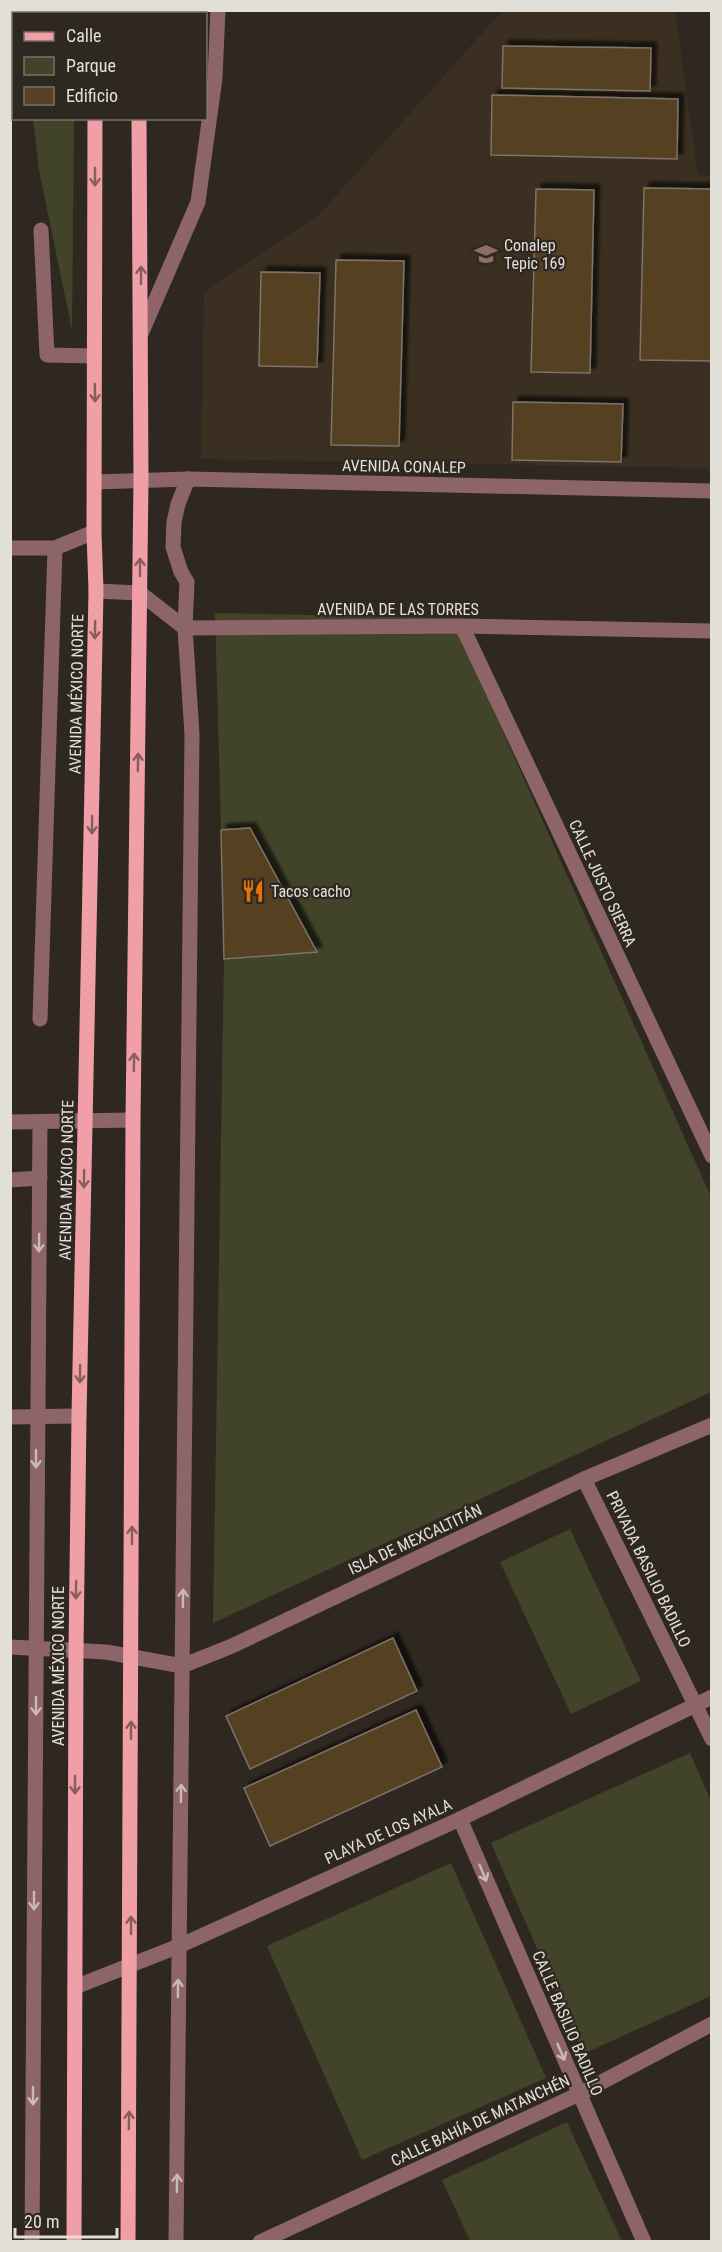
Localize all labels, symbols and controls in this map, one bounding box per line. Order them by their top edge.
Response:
legend [12,12,207,120]
text: Calle [66,25,102,46]
text: Parque [66,55,116,76]
text: Edificio [66,85,118,106]
one-way arrow [89,166,101,186]
place label: Conalep Tepic 169 [504,236,565,273]
school or university icon: Conalep Tepic 169 [473,241,499,267]
one-way arrow [135,266,147,286]
one-way arrow [89,382,100,402]
street label: AVENIDA CONALEP [342,456,466,477]
one-way arrow [134,557,146,577]
street label: AVENIDA DE LAS TORRES [317,600,479,619]
street label: AVENIDA MÉXICO NORTE [66,614,87,774]
one-way arrow [90,619,101,639]
one-way arrow [132,752,144,772]
one-way arrow [86,814,97,834]
street label: CALLE JUSTO SIERRA [565,817,640,950]
restaurant icon: Tacos cacho [240,878,266,904]
place label: Tacos cacho [271,882,351,901]
one-way arrow [128,1052,140,1072]
street label: AVENIDA MÉXICO NORTE [56,1100,77,1260]
one-way arrow [79,1169,90,1189]
one-way arrow [33,1233,45,1253]
one-way arrow [74,1364,85,1384]
one-way arrow [30,1449,42,1469]
street label: PRIVADA BASILIO BADILLO [602,1488,695,1650]
street label: ISLA DE MEXCALTITÁN [345,1500,485,1579]
one-way arrow [126,1526,138,1546]
one-way arrow [71,1579,82,1599]
street label: AVENIDA MÉXICO NORTE [49,1586,68,1746]
one-way arrow [177,1589,189,1609]
one-way arrow [30,1695,41,1715]
one-way arrow [125,1721,137,1741]
one-way arrow [70,1774,81,1794]
one-way arrow [175,1784,187,1804]
street label: PLAYA DE LOS AYALA [322,1795,455,1868]
one-way arrow [478,1863,489,1881]
one-way arrow [28,1890,40,1910]
one-way arrow [125,1916,137,1936]
street label: CALLE BASILIO BADILLO [528,1948,607,2099]
one-way arrow [172,1979,184,1999]
one-way arrow [556,2042,567,2060]
street label: CALLE BAHÍA DE MATANCHÉN [388,2071,573,2170]
one-way arrow [27,2085,39,2105]
one-way arrow [124,2111,135,2131]
one-way arrow [171,2174,183,2194]
scale bar [15,2201,117,2239]
text: 20 m [24,2211,59,2232]

